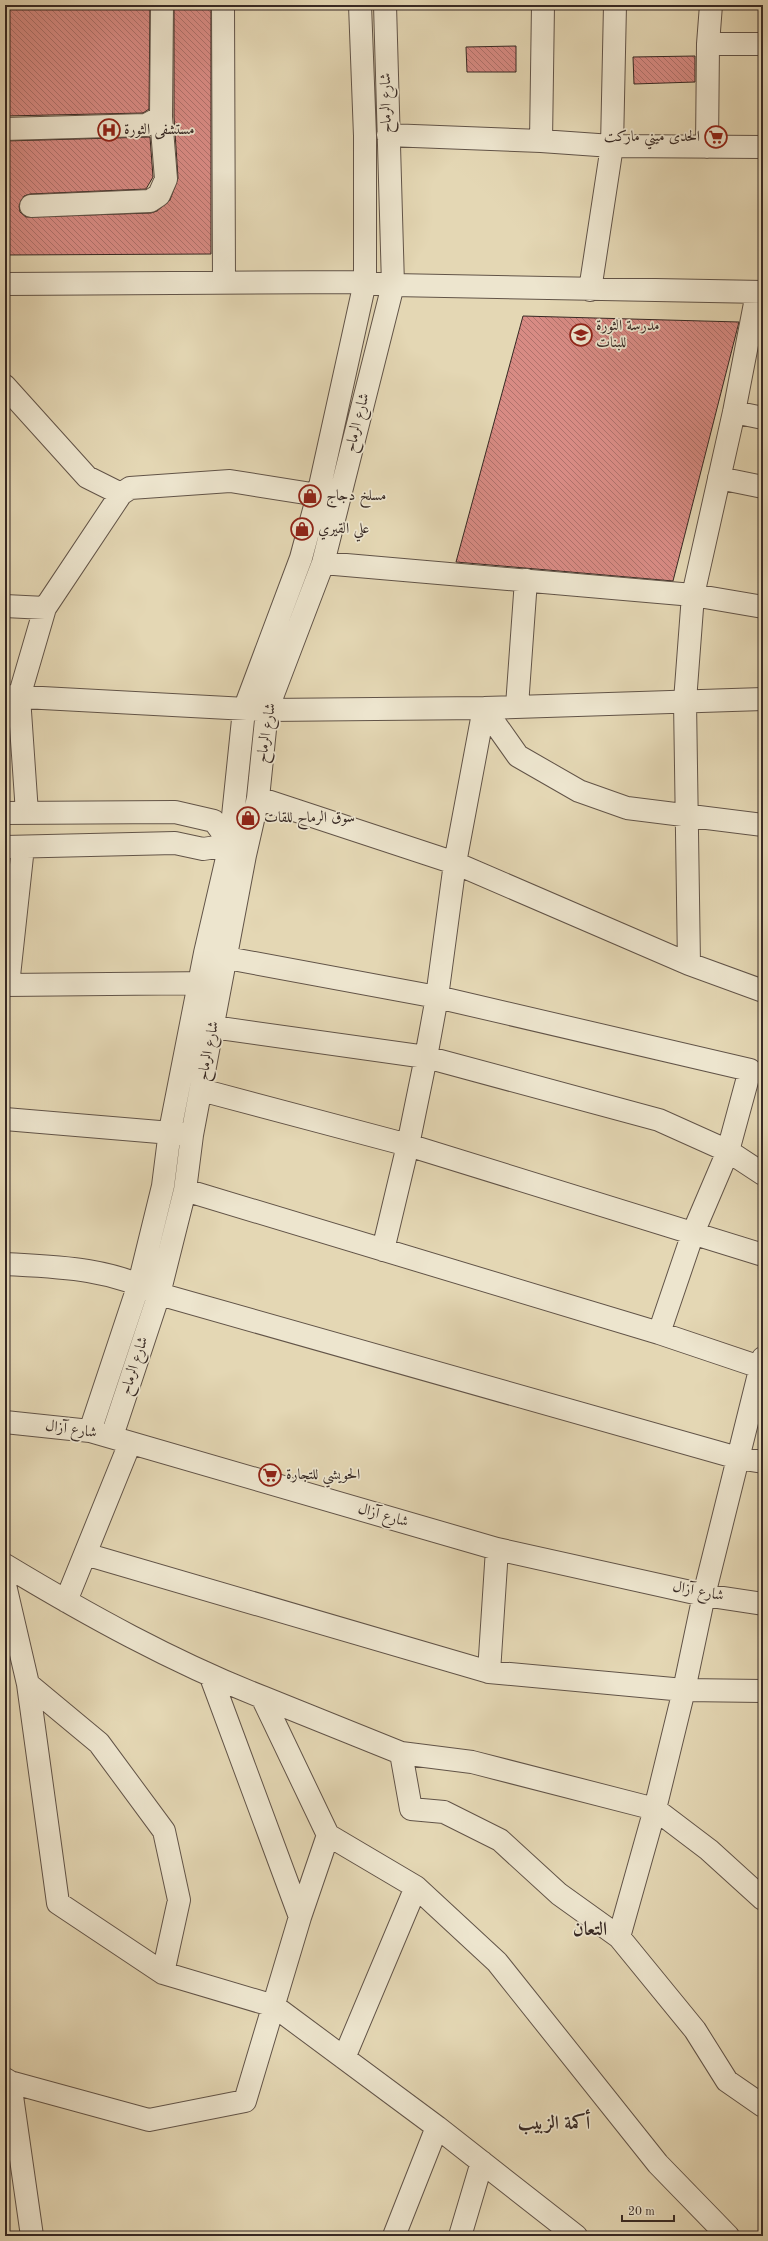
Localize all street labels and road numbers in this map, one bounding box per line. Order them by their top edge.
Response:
street label: شارع الرماح [378,73,399,133]
street label: شارع الرماح [342,392,376,455]
street label: شارع الرماح [254,702,283,765]
street label: شارع الرماح [195,1020,226,1083]
street label: شارع الرماح [118,1335,155,1398]
street label: شارع آزال [44,1416,98,1445]
street label: شارع آزال [355,1499,411,1534]
street label: شارع آزال [670,1577,725,1608]

